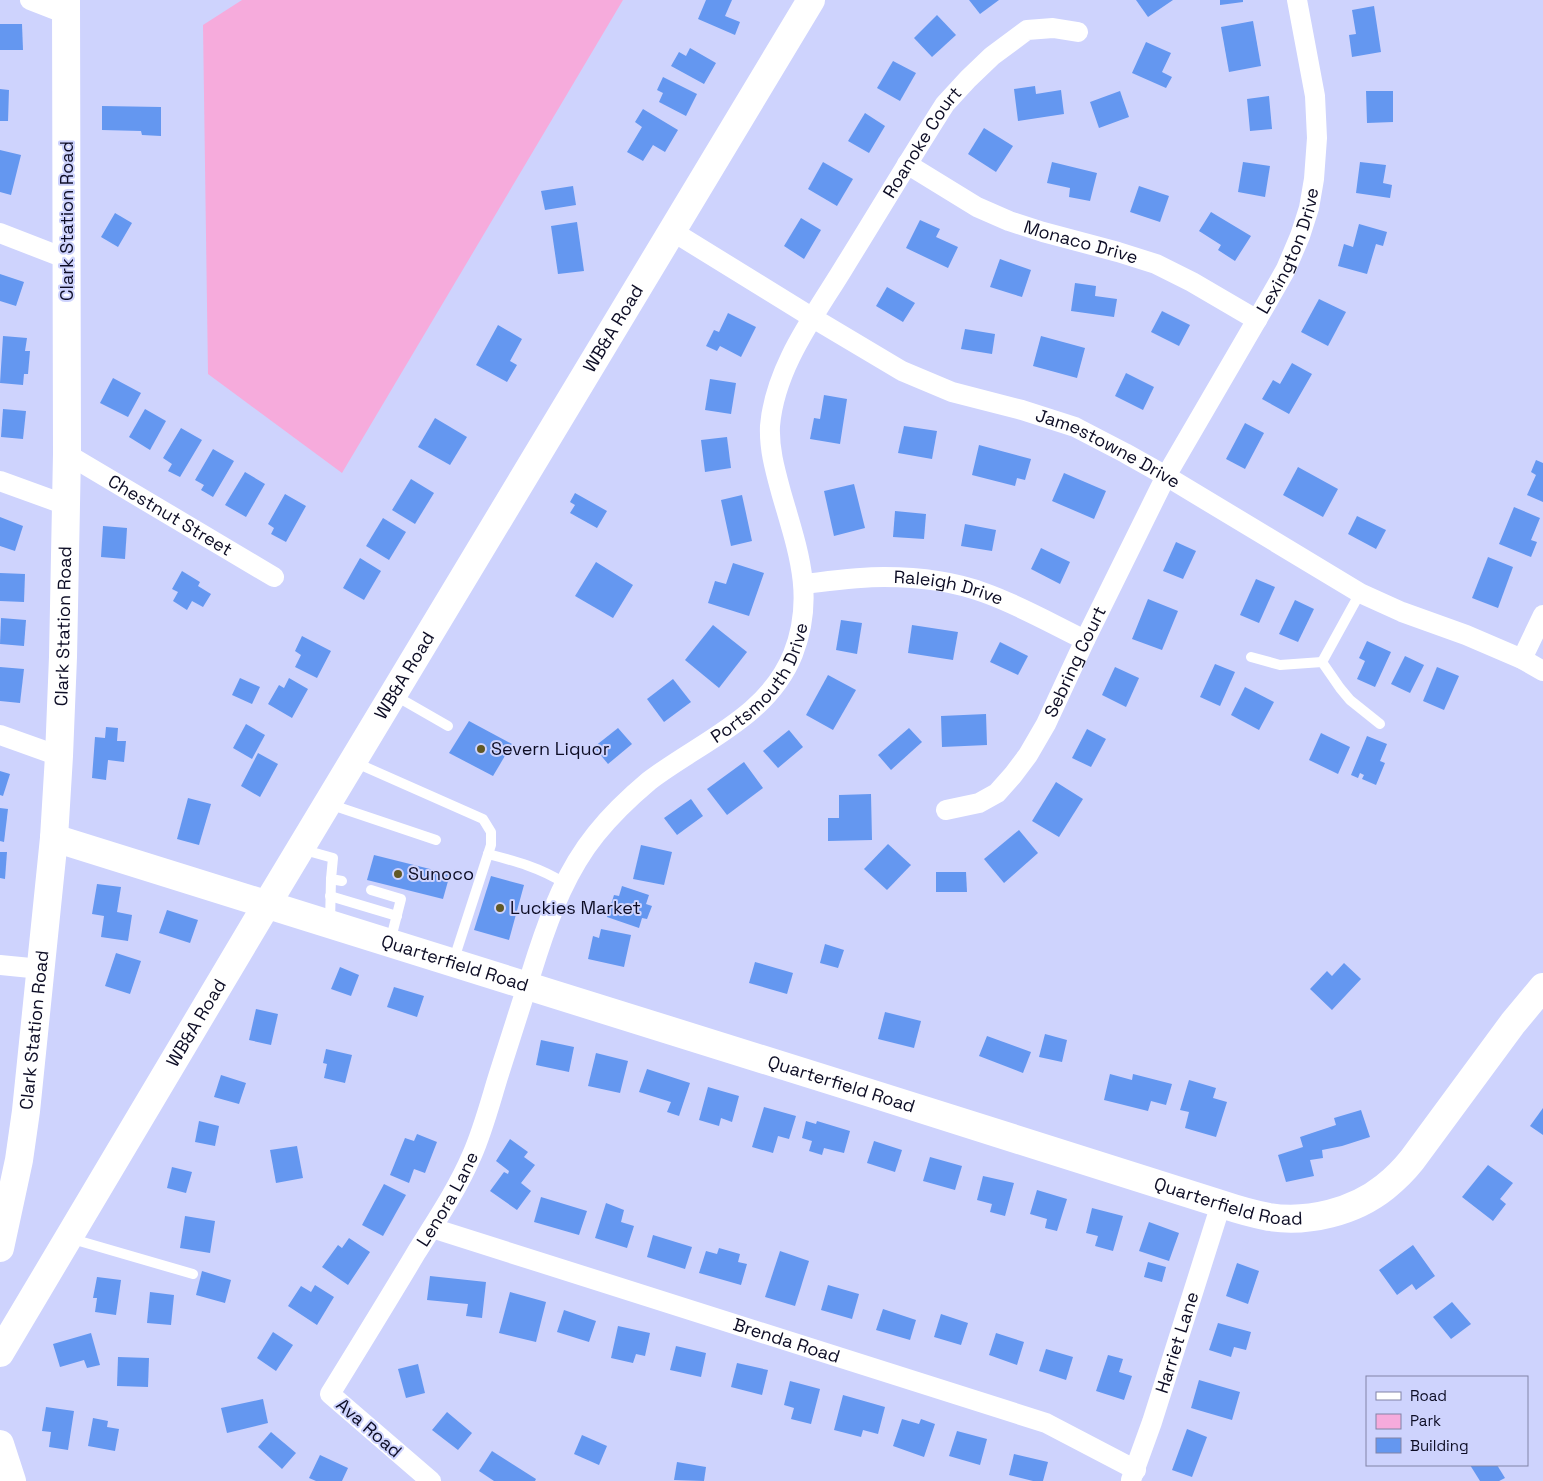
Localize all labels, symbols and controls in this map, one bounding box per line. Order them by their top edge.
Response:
street label: Roanoke Court [877,81,966,202]
street label: Clark Station Road [55,141,78,301]
street label: Lexington Drive [1251,186,1323,318]
street label: Monaco Drive [1021,215,1141,269]
street label: WB&A Road [578,280,648,376]
street label: Jamestowne Drive [1033,403,1185,493]
street label: Chestnut Street [104,469,237,561]
street label: Clark Station Road [49,546,76,707]
street label: Raleigh Drive [893,565,1007,610]
street label: Sebring Court [1039,602,1111,721]
street label: Portsmouth Drive [706,621,813,748]
street label: WB&A Road [369,627,439,723]
place label: Severn Liquor [491,737,610,760]
marker: Severn Liquor [475,743,487,755]
place label: Sunoco [408,862,474,885]
marker: Sunoco [392,868,404,880]
place label: Luckies Market [510,896,641,919]
marker: Luckies Market [494,902,506,914]
street label: Quarterfield Road [379,929,532,997]
street label: Clark Station Road [14,949,53,1111]
street label: WB&A Road [161,974,231,1071]
street label: Quarterfield Road [765,1050,918,1118]
street label: Lenora Lane [411,1148,483,1251]
street label: Quarterfield Road [1151,1172,1303,1230]
street label: Harriet Lane [1150,1289,1204,1396]
street label: Brenda Road [730,1312,843,1368]
legend [1366,1376,1528,1466]
text: Road [1410,1386,1447,1405]
street label: Ava Road [332,1393,407,1462]
text: Park [1410,1411,1441,1430]
text: Building [1410,1436,1469,1455]

